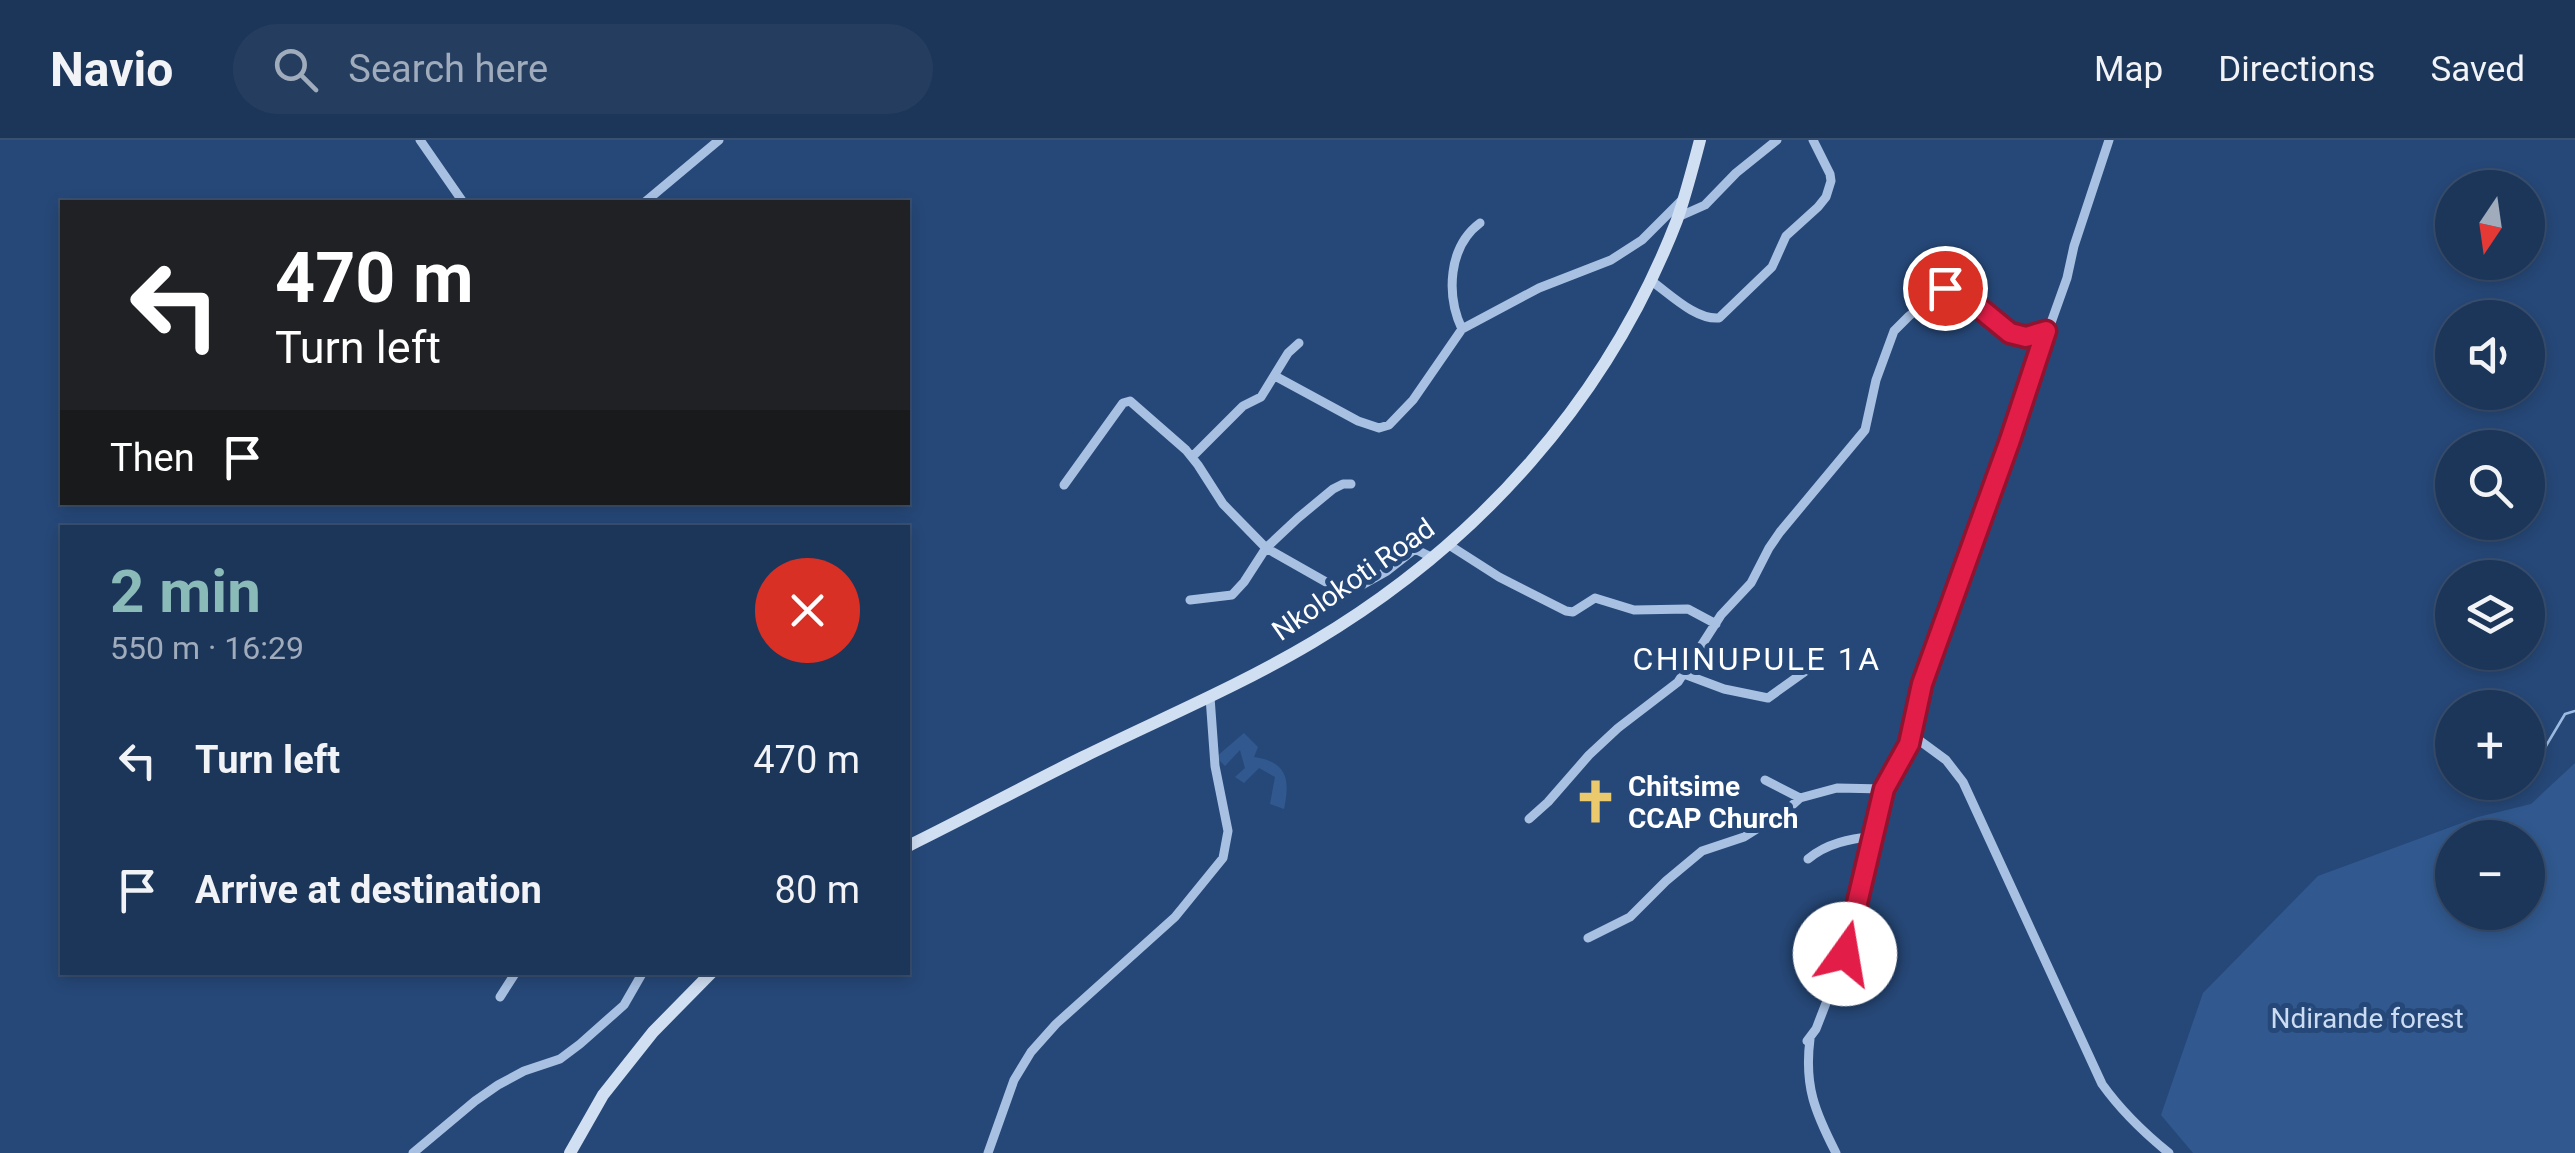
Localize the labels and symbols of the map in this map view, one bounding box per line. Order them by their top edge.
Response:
north arrow [2435,170,2545,280]
pin [1903,246,1988,331]
street label: Nkolokoti Road [1266,511,1441,647]
district label: CHINUPULE 1A [1632,640,1882,678]
place label: Chitsime CCAP Church [1628,770,1798,835]
church icon: Chitsime CCAP Church [1571,778,1619,826]
position arrow [1793,902,1897,1006]
park label: Ndirande forest [2270,1002,2464,1035]

